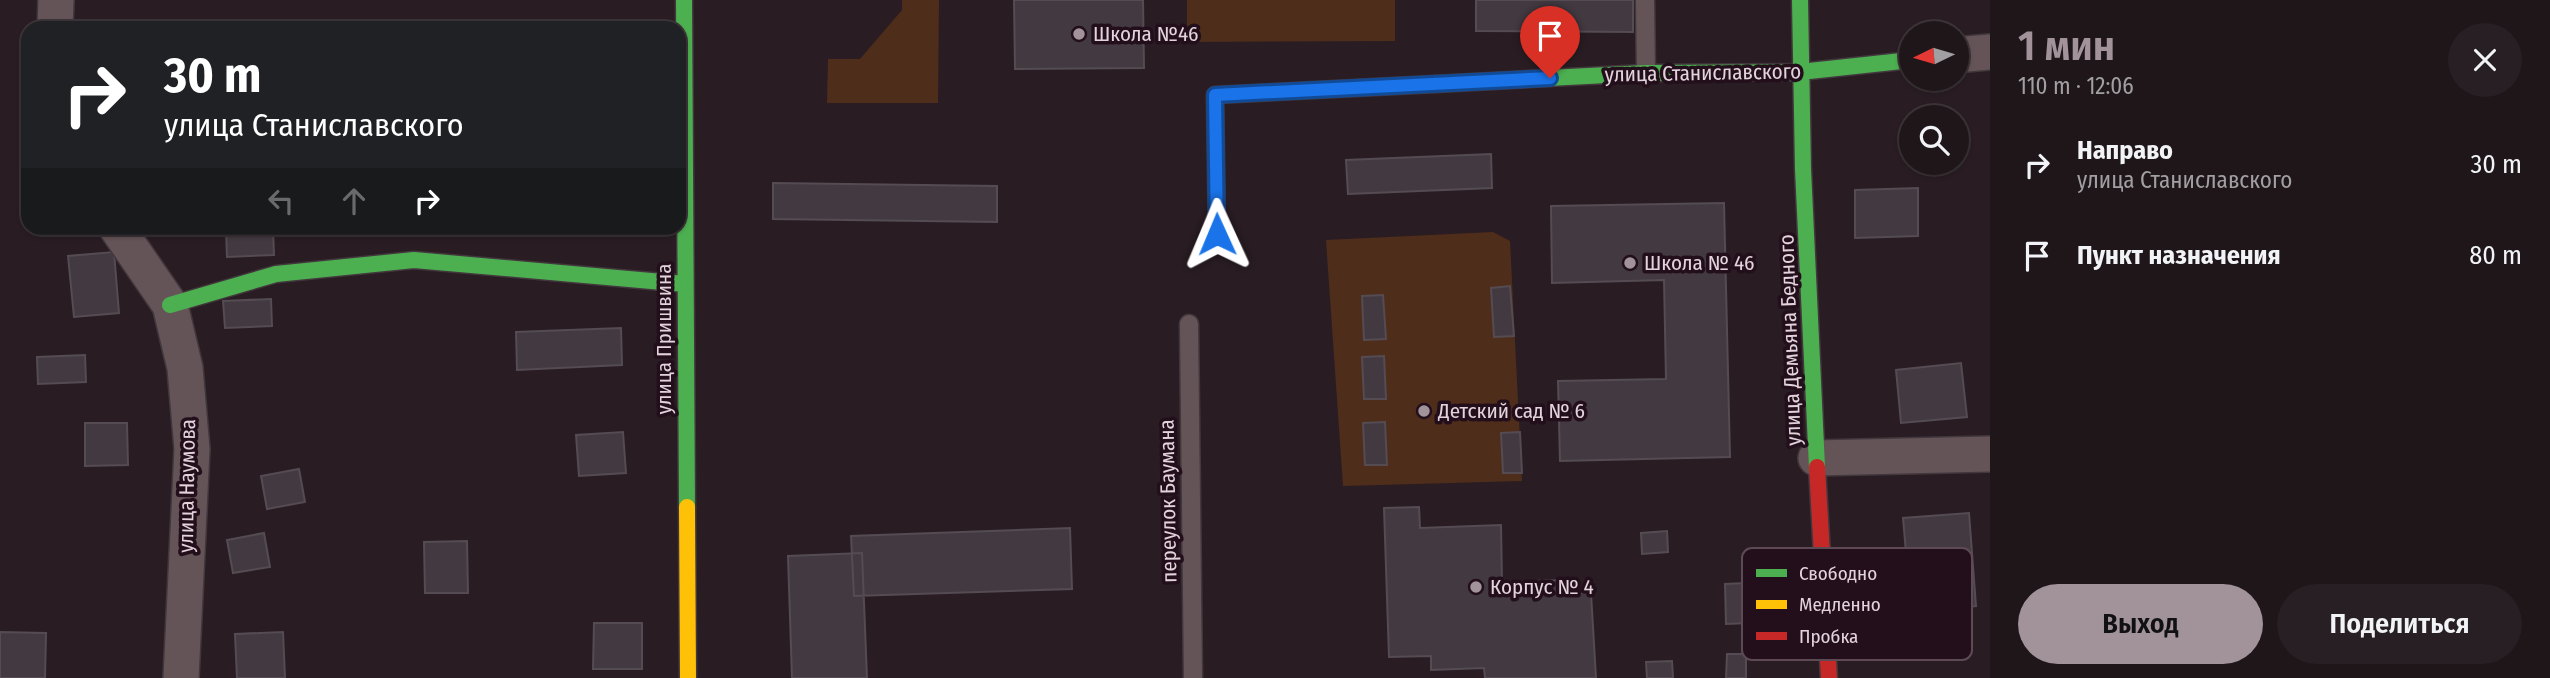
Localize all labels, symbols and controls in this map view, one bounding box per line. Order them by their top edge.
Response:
pin [1520,6,1580,78]
icon: arrive [1531,17,1569,55]
place label: Школа №46 [1093,21,1199,47]
north arrow [1899,21,1969,91]
map controls [1899,21,1969,175]
text: 1 мин [2018,21,2115,71]
button: close [2448,23,2522,97]
marker: Школа №46 [1071,26,1087,42]
text: 30 m [164,46,262,105]
icon: right [49,49,140,140]
street label: улица Станиславского [1604,58,1802,88]
text: 110 m · 12:06 [2018,72,2134,100]
button: search [1899,105,1969,175]
text: улица Станиславского [164,106,464,144]
text: Направо [2077,135,2173,166]
icon: right [2018,146,2056,184]
text: 30 m [2471,149,2522,180]
text: улица Станиславского [2077,166,2292,194]
icon: left [262,182,300,220]
icon: ahead [335,182,373,220]
icon: right [408,182,446,220]
position arrow [1180,197,1254,271]
street label: улица Демьяна Бедного [1773,234,1807,446]
icon: arrive [2018,237,2056,275]
text: Пункт назначения [2077,240,2281,271]
text: 80 m [2469,240,2522,271]
place label: Школа № 46 [1644,250,1754,276]
marker: Школа № 46 [1622,255,1638,271]
street label: улица Пришвина [651,264,677,415]
place label: Детский сад № 6 [1437,398,1585,424]
marker: Детский сад № 6 [1416,403,1432,419]
street label: улица Наумова [173,419,201,553]
street label: переулок Баумана [1154,419,1182,583]
legend [1742,548,1972,660]
text: Свободно [1799,562,1877,585]
place label: Корпус № 4 [1490,574,1594,600]
marker: Корпус № 4 [1468,579,1484,595]
button: Выход [2018,584,2263,664]
button: Поделиться [2277,584,2522,664]
text: Медленно [1799,593,1881,616]
text: Пробка [1799,625,1858,648]

